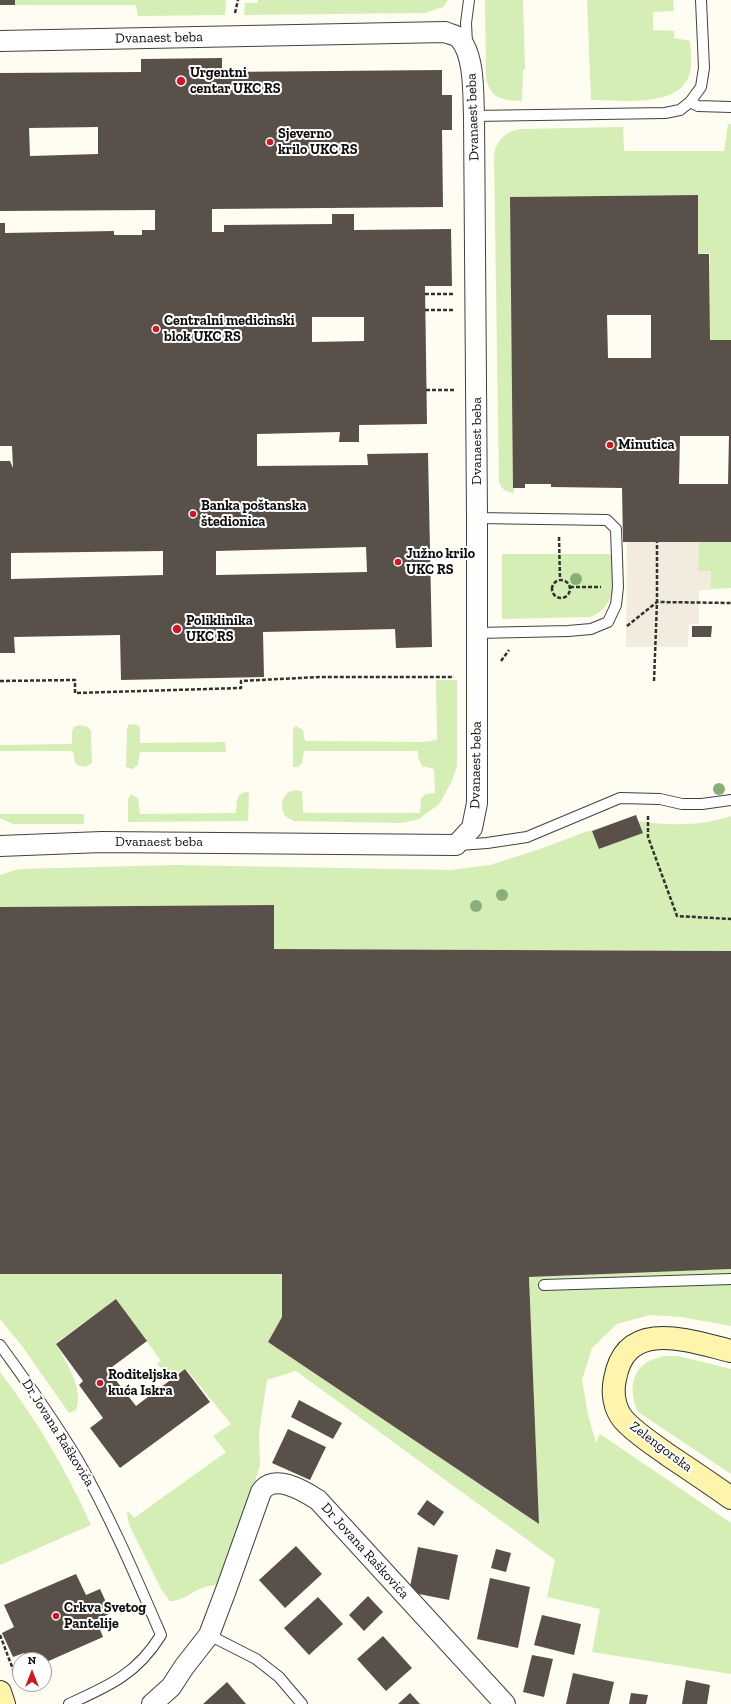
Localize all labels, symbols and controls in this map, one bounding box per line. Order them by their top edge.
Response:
street label: Dvanaest beba [115,29,203,47]
place label: Urgentni centar UKC RS [190,65,281,98]
street label: Dvanaest beba [463,73,483,161]
marker: Urgentni centar UKC RS [175,75,187,87]
place label: Sjeverno krilo UKC RS [278,126,357,158]
marker: Sjeverno krilo UKC RS [265,137,275,147]
place label: Centralni medicinski blok UKC RS [164,313,295,346]
marker: Centralni medicinski blok UKC RS [151,324,161,334]
street label: Dvanaest beba [469,397,485,485]
place label: Minutica [618,437,675,453]
marker: Minutica [605,440,615,450]
place label: Banka poštanska štedionica [201,498,306,530]
marker: Banka poštanska štedionica [188,509,198,519]
place label: Južno krilo UKC RS [406,546,475,578]
marker: Južno krilo UKC RS [393,557,403,567]
place label: Poliklinika UKC RS [186,613,253,646]
marker: Poliklinika UKC RS [171,623,183,635]
street label: Dvanaest beba [467,721,485,809]
street label: Dvanaest beba [115,834,203,850]
place label: Roditeljska kuća Iskra [108,1367,178,1400]
street label: Dr Jovana Raškovića [18,1376,98,1490]
marker: Roditeljska kuća Iskra [95,1378,105,1388]
street label: Zelengorska [626,1418,696,1476]
street label: Dr Jovana Raškovića [317,1499,413,1603]
place label: Crkva Svetog Pantelije [64,1600,146,1632]
marker: Crkva Svetog Pantelije [51,1611,61,1621]
north arrow [12,1652,52,1692]
text: N [28,1654,36,1667]

